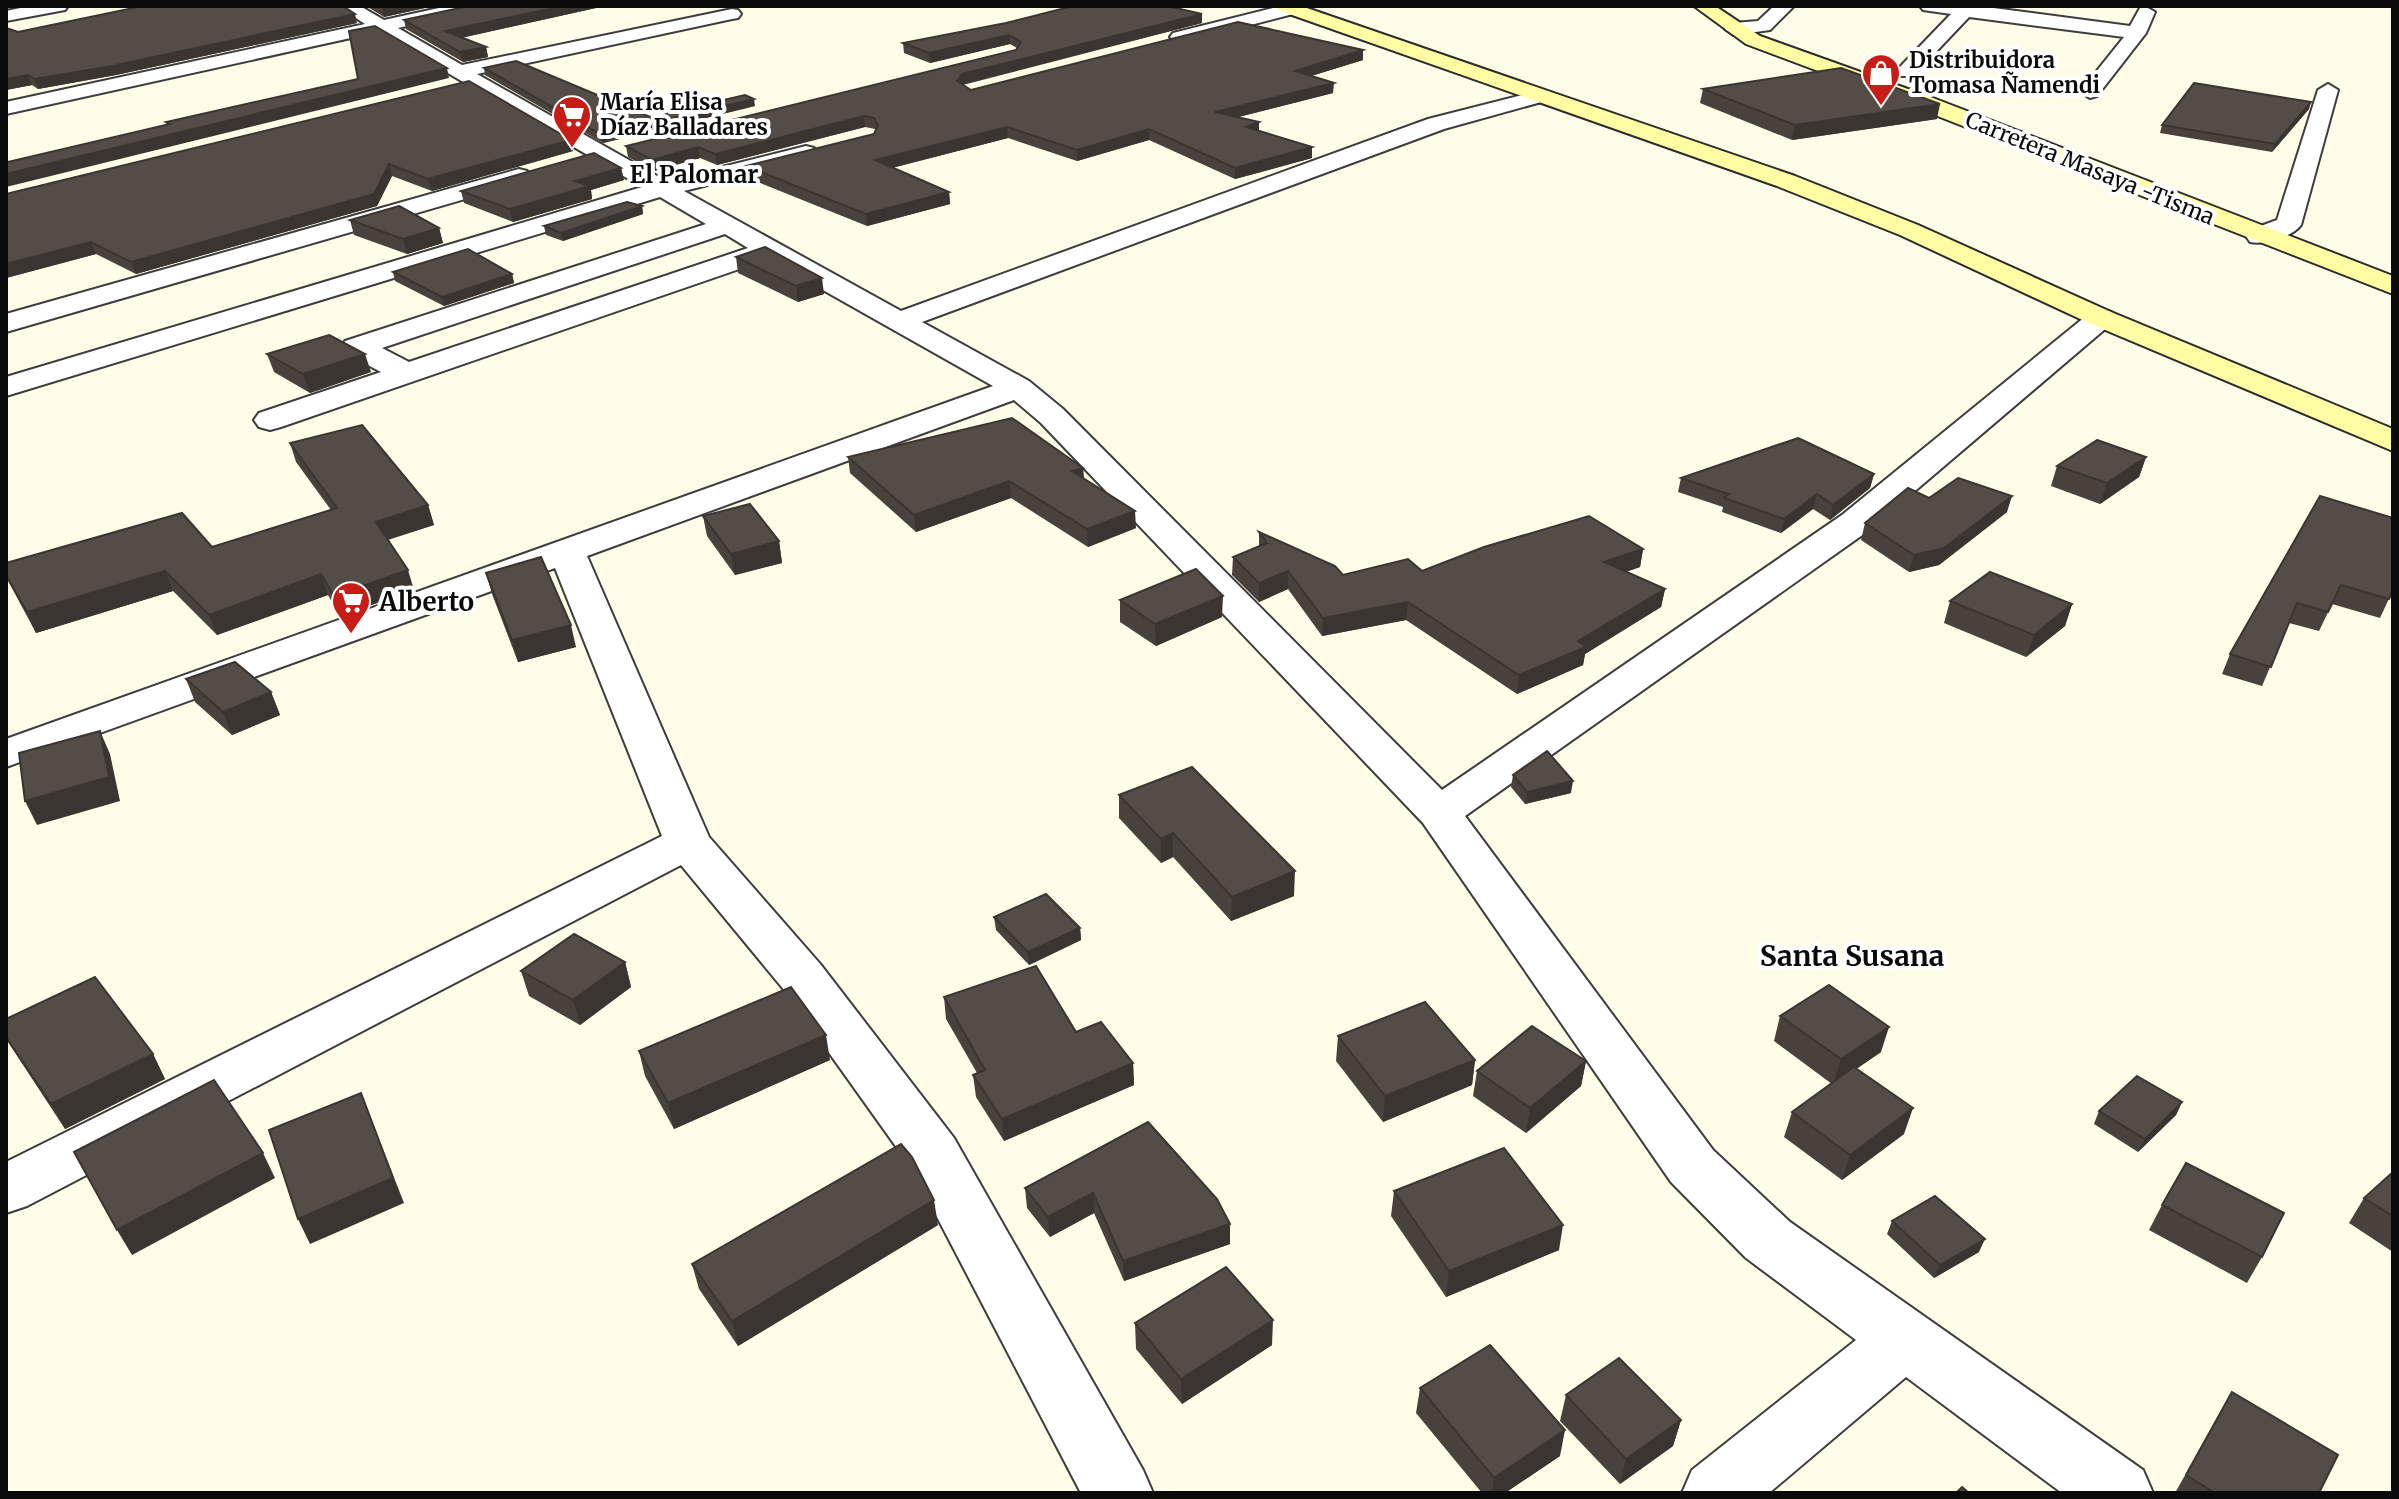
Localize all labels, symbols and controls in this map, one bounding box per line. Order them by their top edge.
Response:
place label: Distribuidora Tomasa Ñamendi [1909,46,2100,99]
shop icon: Distribuidora Tomasa Ñamendi [1860,52,1902,107]
place label: María Elisa Díaz Balladares [600,88,768,141]
supermarket icon: María Elisa Díaz Balladares [551,94,593,149]
street label: Carretera Masaya -Tisma [1961,105,2219,231]
district label: El Palomar [629,159,759,190]
supermarket icon: Alberto [330,580,372,635]
place label: Alberto [378,585,474,618]
district label: Santa Susana [1760,938,1945,974]

